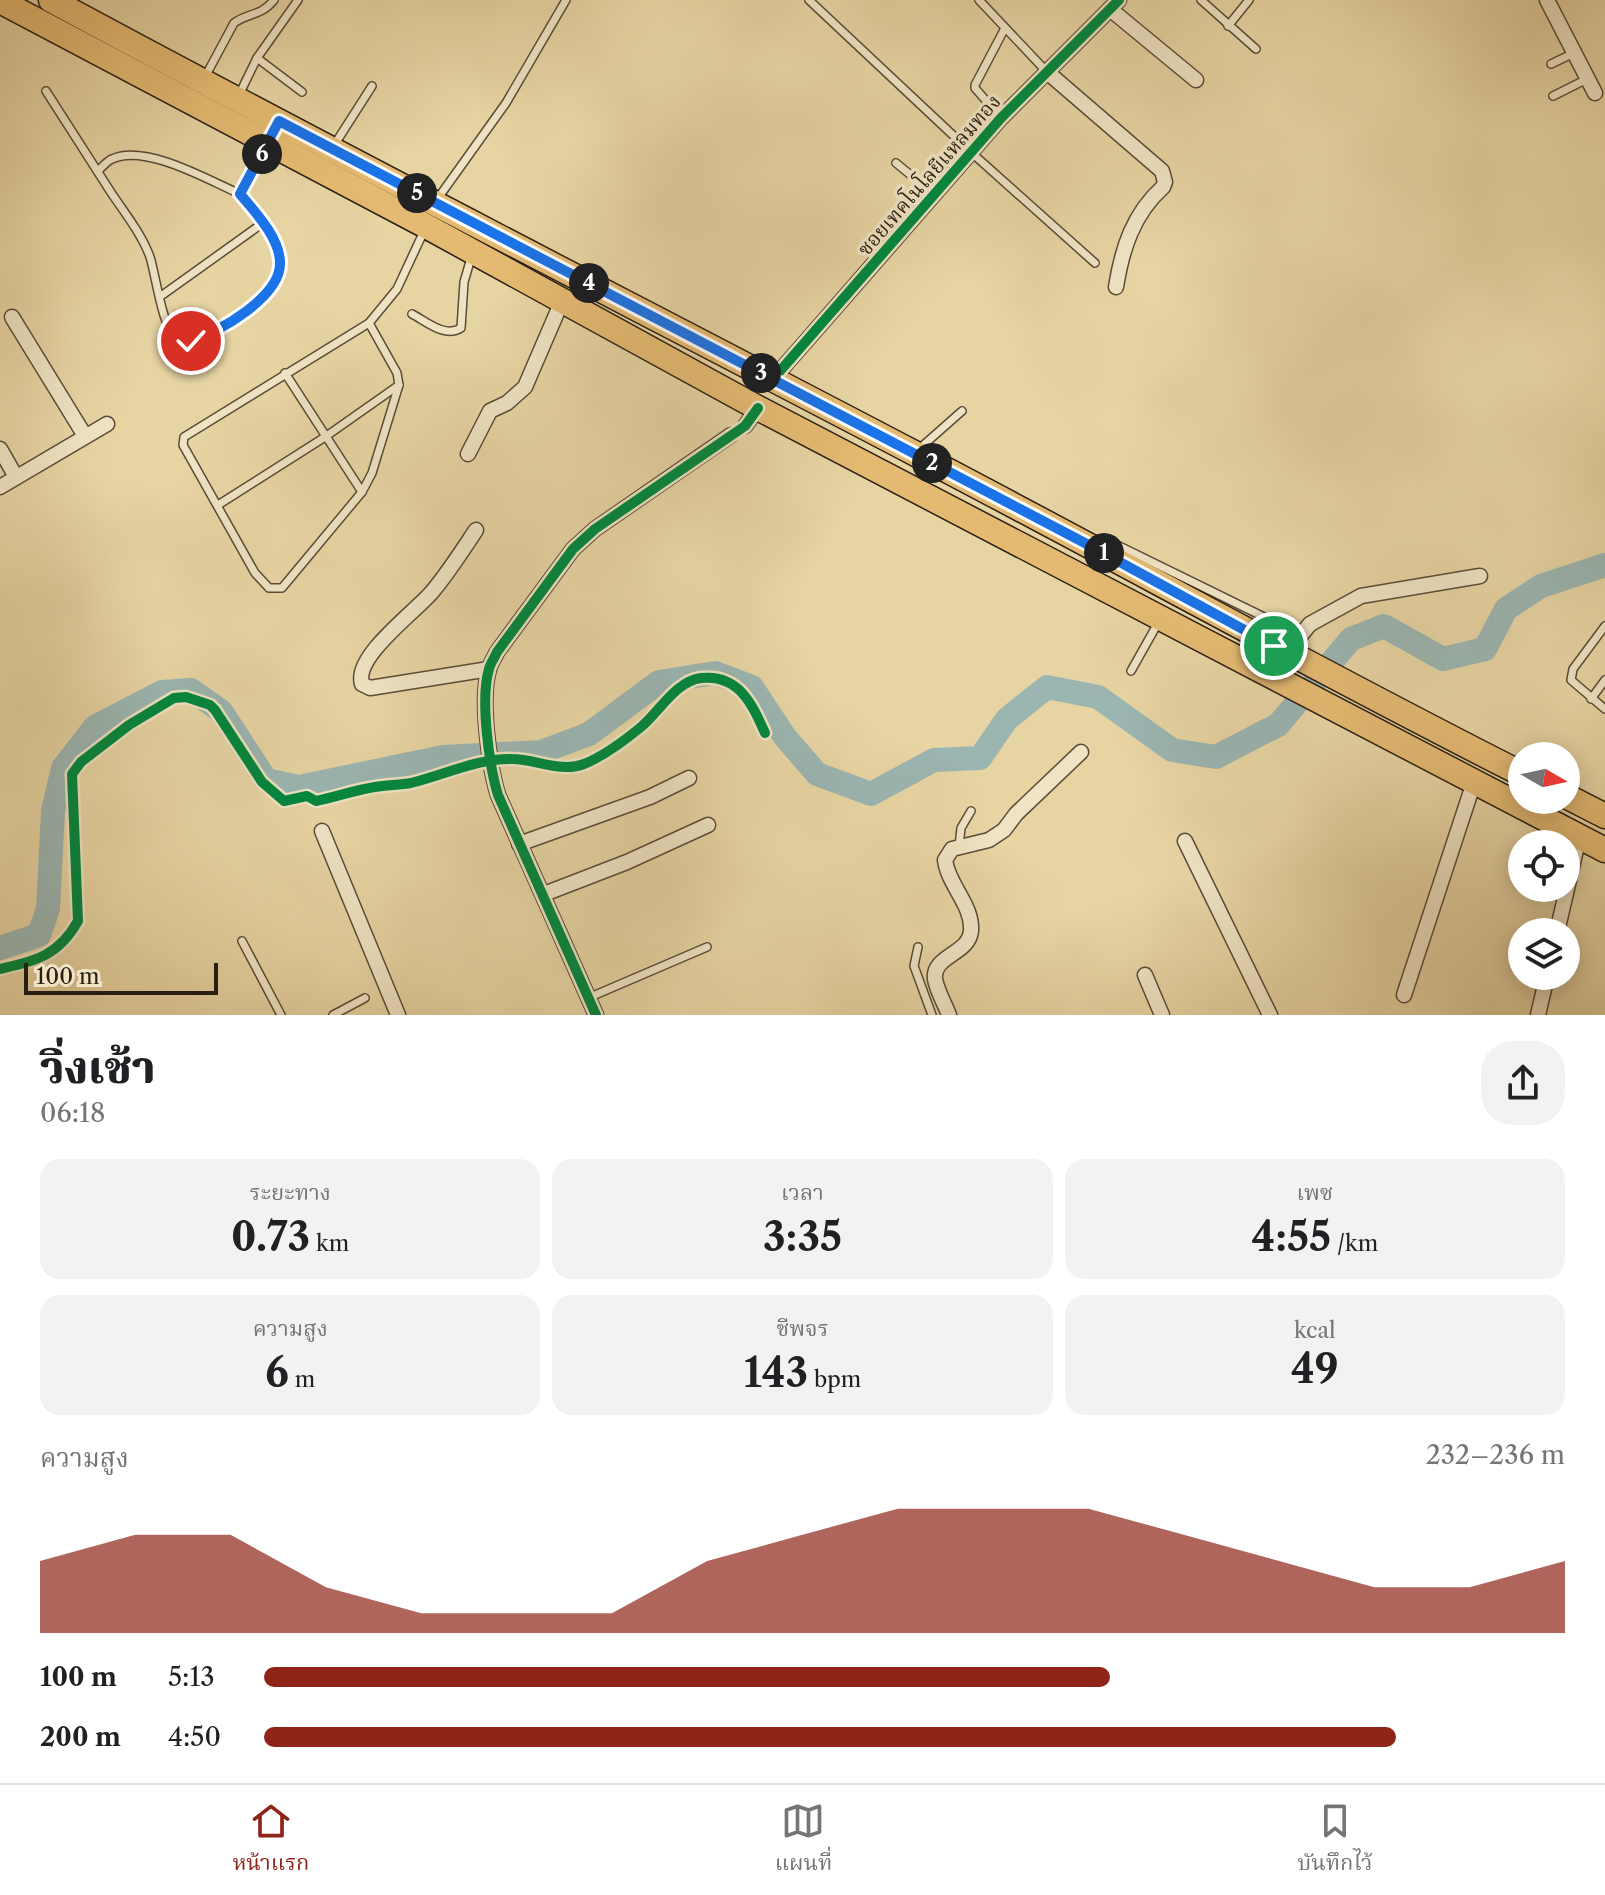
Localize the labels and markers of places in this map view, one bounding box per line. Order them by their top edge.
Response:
pin: 6 [242,134,282,174]
pin: 5 [397,173,437,213]
pin: 4 [569,263,609,303]
pin [157,307,225,375]
pin: 3 [741,353,781,393]
pin: 2 [912,443,952,483]
pin: 1 [1084,533,1124,573]
pin [1240,612,1308,680]

